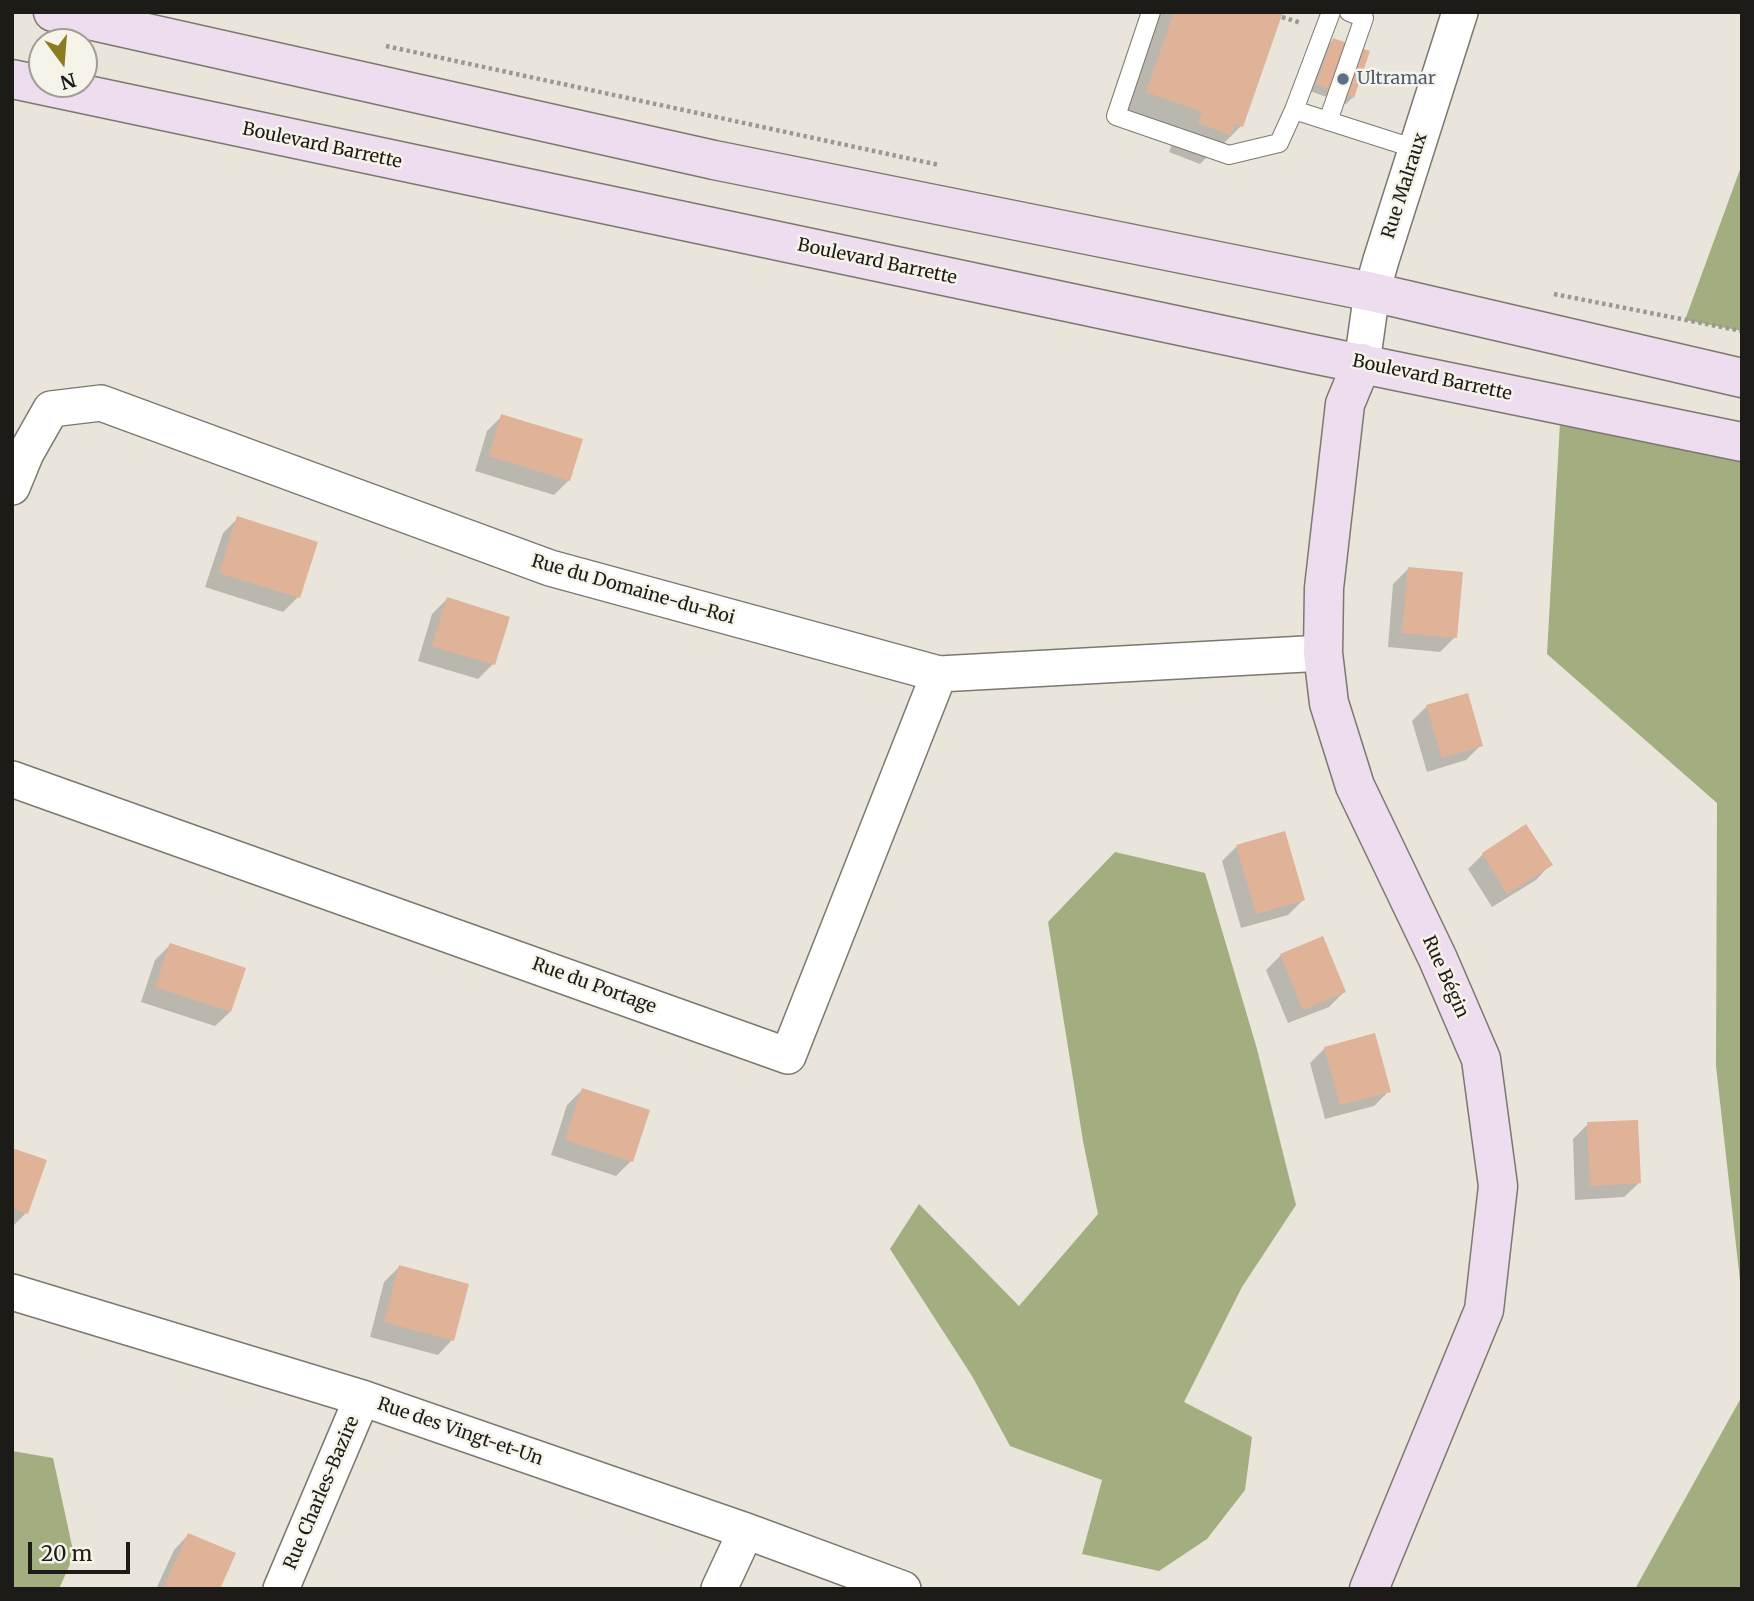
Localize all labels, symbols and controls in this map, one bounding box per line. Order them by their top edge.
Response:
north arrow [28,28,98,98]
text: N [58,68,79,95]
place label: Ultramar [1357,68,1436,90]
marker: Ultramar [1335,71,1351,87]
street label: Boulevard Barrette [240,119,404,173]
street label: Rue Malraux [1378,131,1432,241]
street label: Boulevard Barrette [795,235,959,289]
street label: Boulevard Barrette [1350,351,1514,405]
street label: Rue du Domaine-du-Roi [529,551,737,629]
street label: Rue Bégin [1417,932,1473,1022]
street label: Rue du Portage [529,954,659,1018]
street label: Rue des Vingt-et-Un [374,1393,546,1471]
street label: Rue Charles-Bazire [280,1413,364,1573]
scale bar [32,1528,133,1572]
text: 20 m [41,1540,92,1567]

